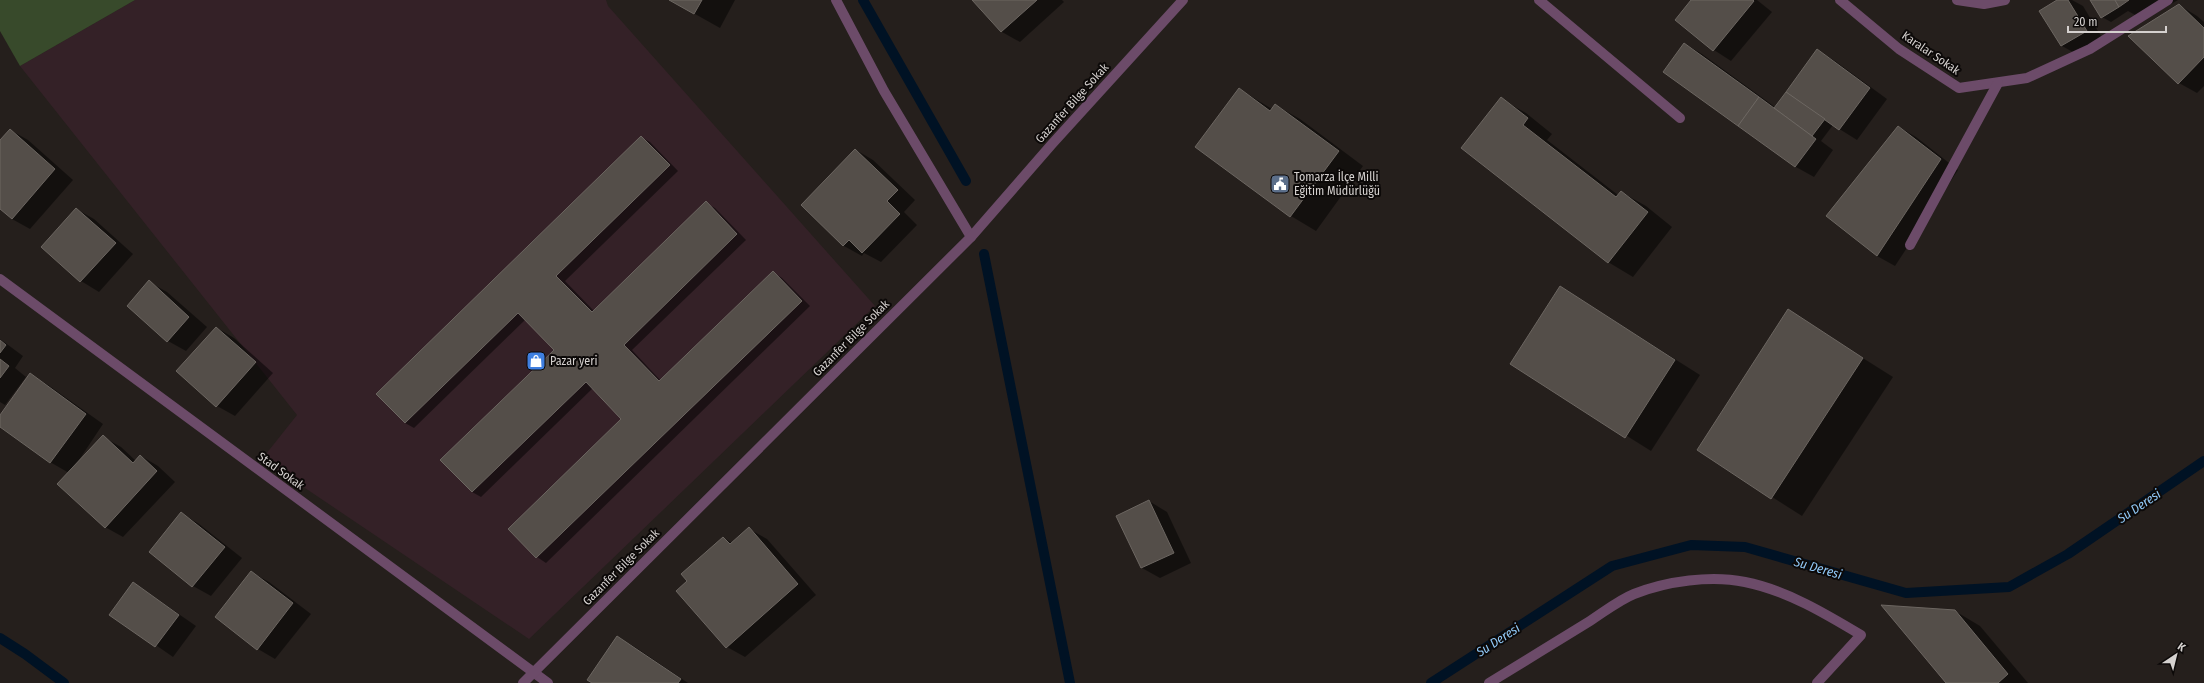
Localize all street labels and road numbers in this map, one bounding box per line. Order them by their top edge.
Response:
street label: Karalar Sokak [1899,28,1963,78]
street label: Gazanfer Bilge Sokak [1033,60,1112,146]
street label: Gazanfer Bilge Sokak [810,297,892,379]
street label: Stad Sokak [255,449,307,493]
street label: Gazanfer Bilge Sokak [580,526,662,608]

